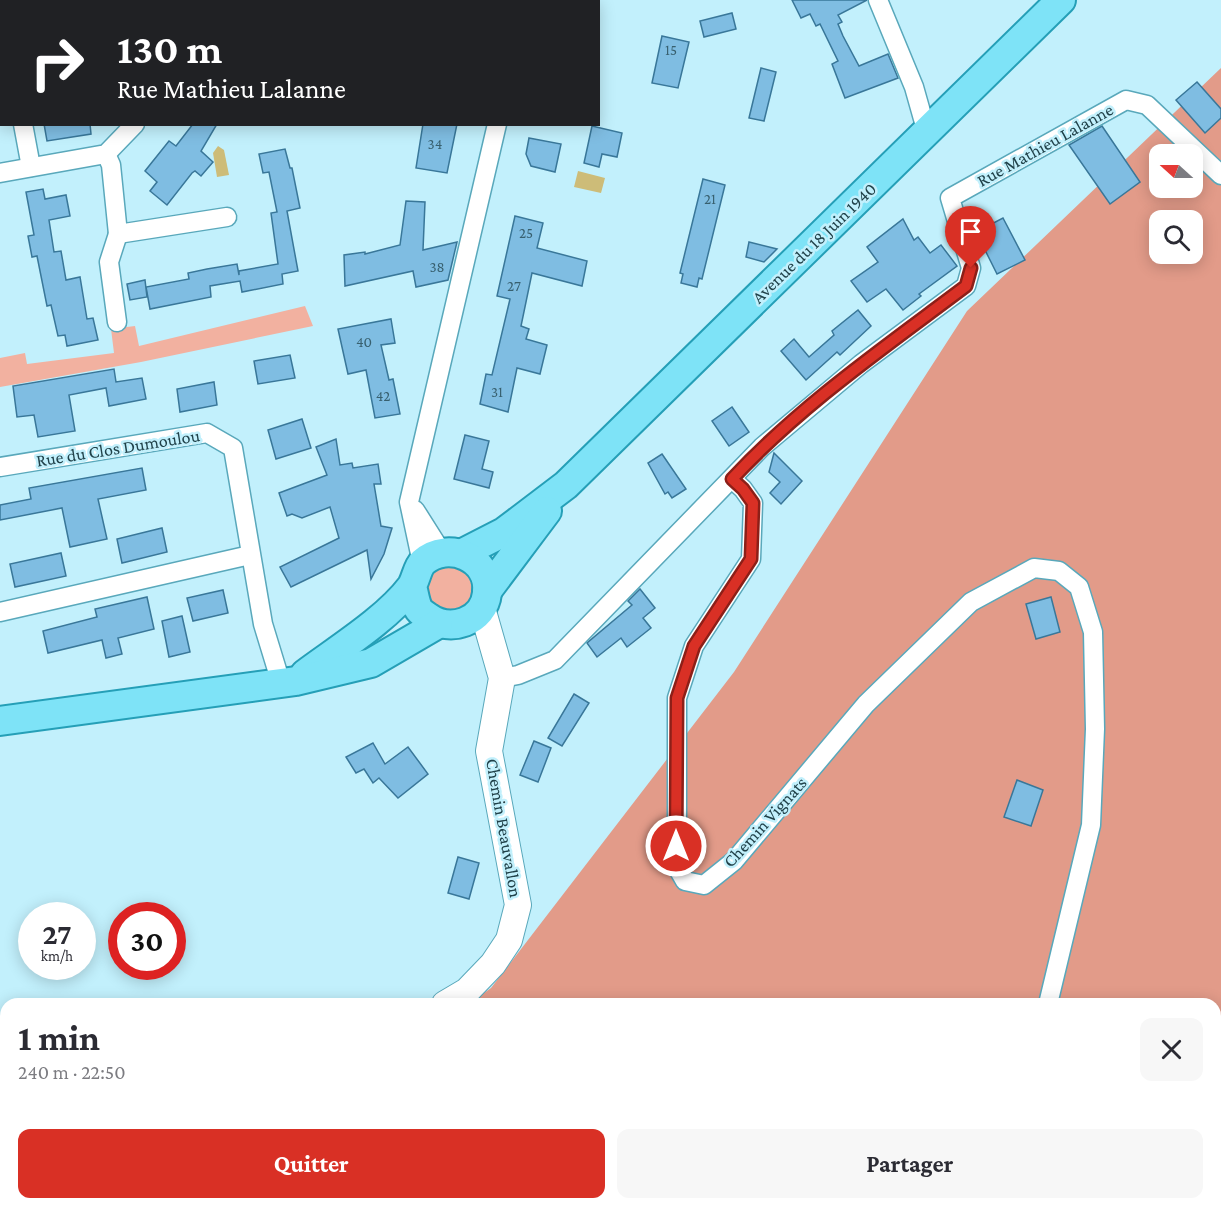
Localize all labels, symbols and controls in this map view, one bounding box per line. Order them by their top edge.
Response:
icon: right [18,24,96,102]
text: 130 m [117,25,222,72]
house number: 15 [665,42,677,58]
text: Rue Mathieu Lalanne [117,74,346,104]
street label: Rue Mathieu Lalanne [973,99,1117,191]
house number: 34 [428,136,442,152]
north arrow [1149,144,1203,198]
map controls [1149,144,1203,264]
street label: Avenue du 18 Juin 1940 [748,179,880,307]
house number: 21 [704,191,716,207]
pin [945,206,996,268]
button: search [1149,210,1203,264]
icon: arrive [954,215,987,248]
house number: 25 [519,225,533,241]
house number: 38 [429,259,445,275]
house number: 27 [507,278,521,294]
house number: 40 [356,334,372,350]
house number: 31 [491,384,503,400]
house number: 42 [376,388,390,404]
street label: Rue du Clos Dumoulou [35,425,202,471]
street label: Chemin Beauvallon [482,757,526,899]
street label: Chemin Vignats [719,773,811,871]
position arrow [644,814,708,878]
speed limit sign: 30 [108,902,186,980]
text: 27 [42,917,72,950]
text: km/h [41,948,73,964]
text: 1 min [18,1018,100,1058]
button: close [1140,1018,1203,1081]
text: 240 m · 22:50 [18,1061,125,1083]
button: Quitter [18,1129,605,1198]
button: Partager [617,1129,1203,1198]

